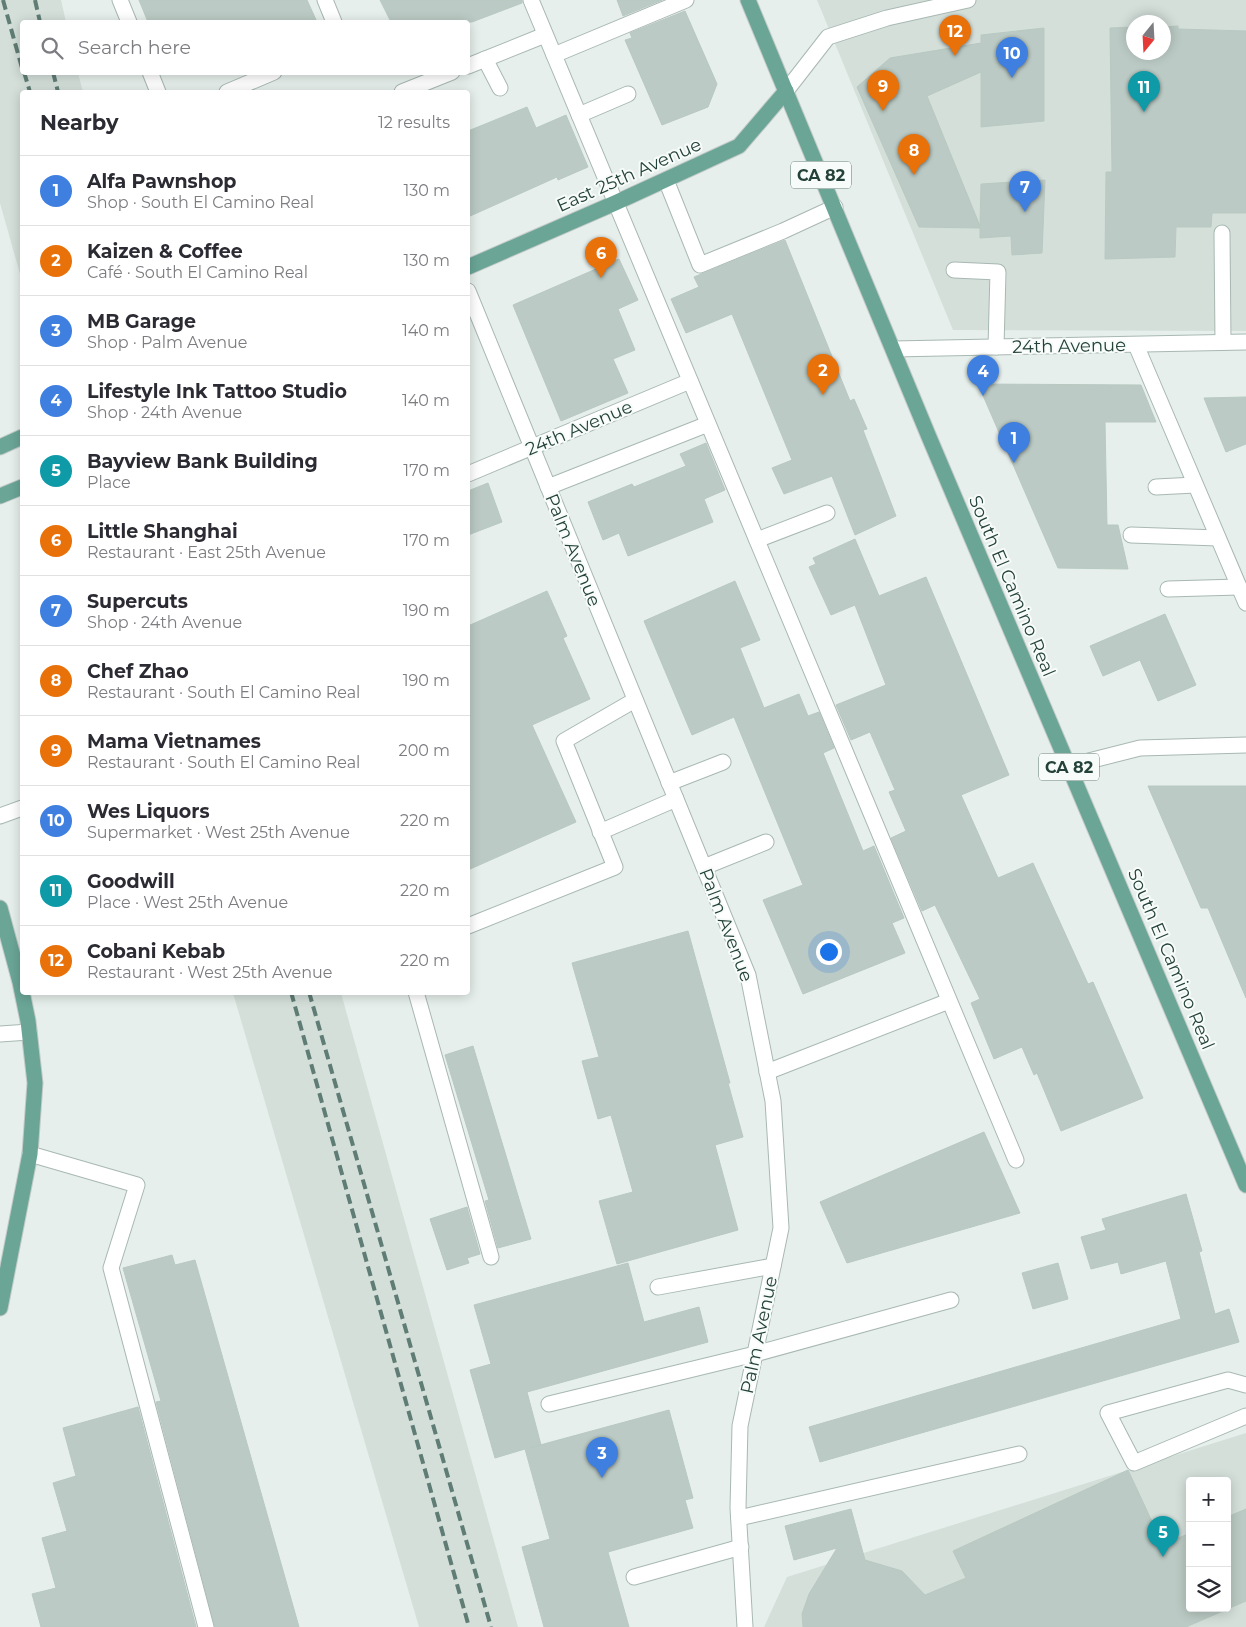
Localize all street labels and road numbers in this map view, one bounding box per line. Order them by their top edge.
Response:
street label: East 25th Avenue [553,133,705,217]
road number: CA 82 [791,162,851,188]
street label: 24th Avenue [1012,334,1126,358]
street label: 24th Avenue [522,396,636,460]
street label: Palm Avenue [540,490,606,610]
street label: South El Camino Real [964,492,1060,680]
road number: CA 82 [1039,754,1099,780]
street label: Palm Avenue [694,865,758,985]
street label: South El Camino Real [1123,865,1219,1053]
street label: Palm Avenue [736,1274,782,1396]

